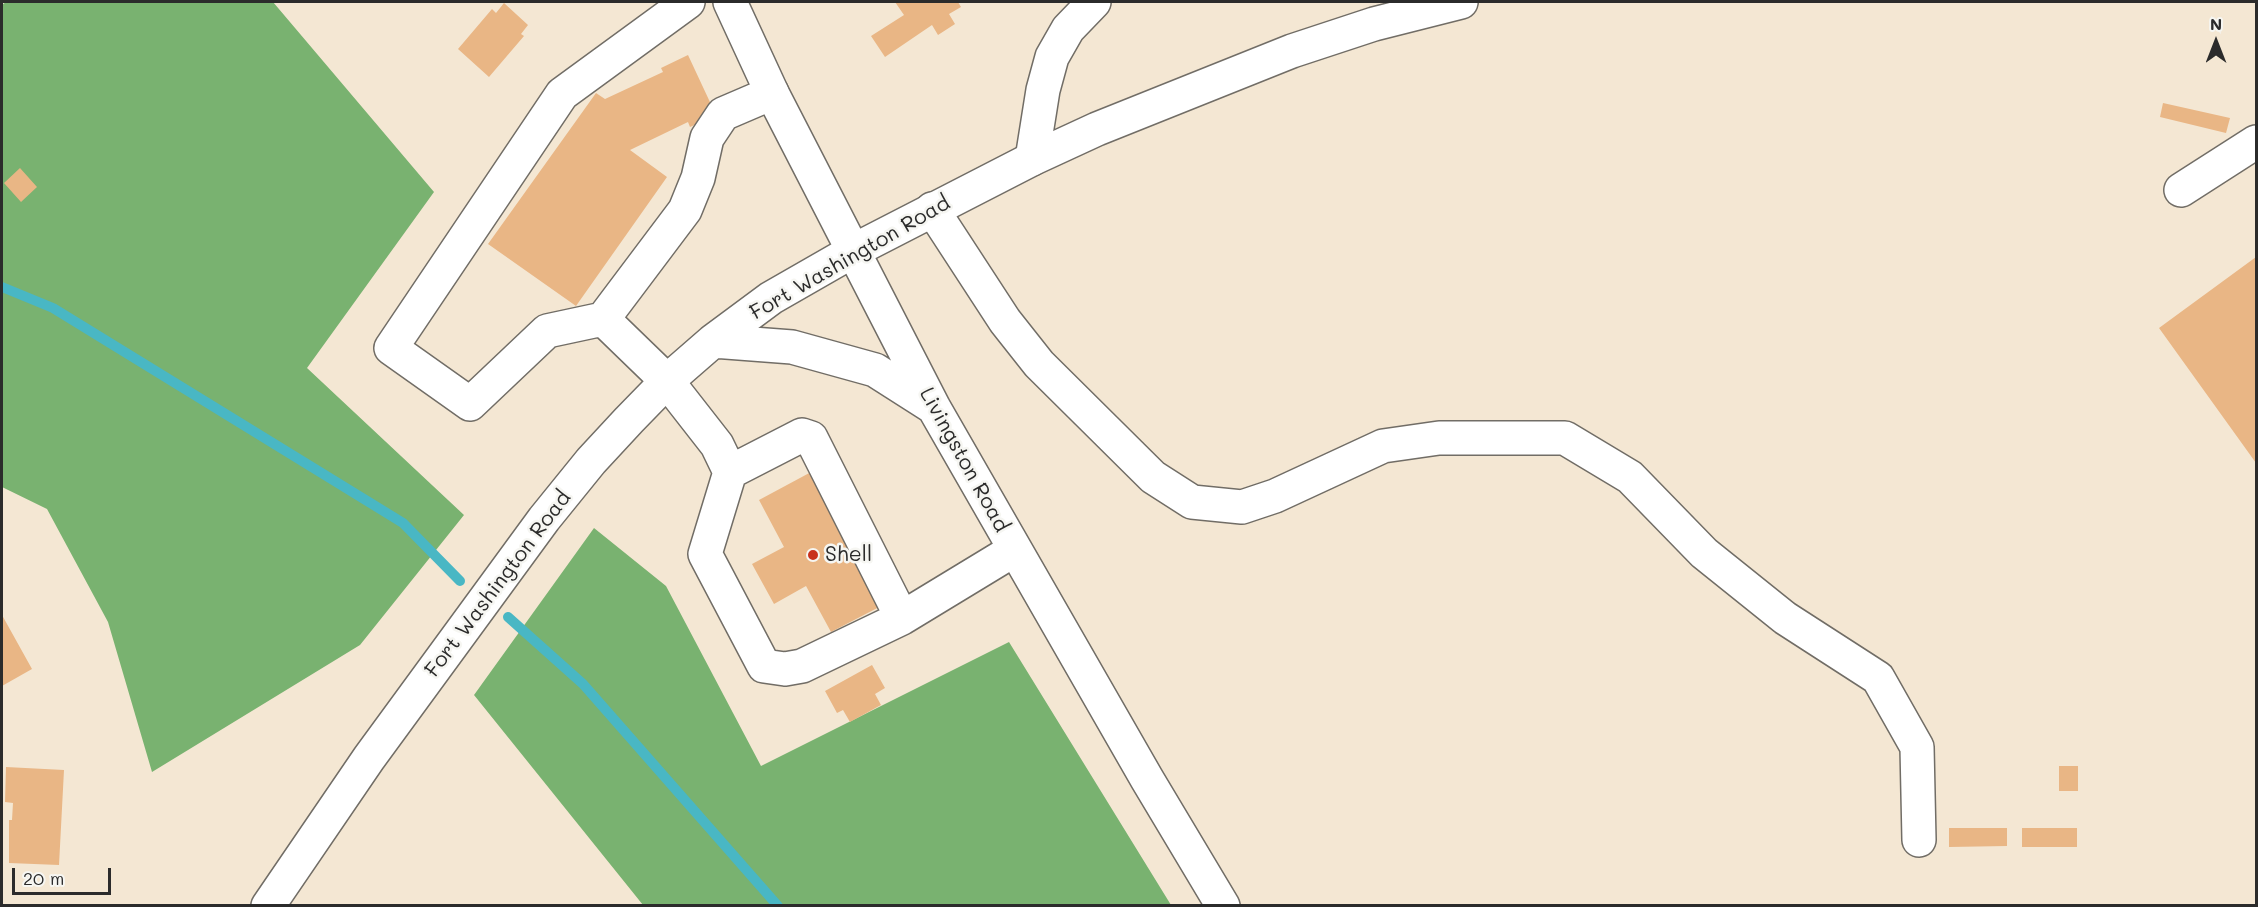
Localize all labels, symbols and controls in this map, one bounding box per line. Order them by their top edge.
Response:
north arrow [2186,12,2246,72]
text: N [2210,13,2222,34]
street label: Fort Washington Road [745,190,955,326]
street label: Livingston Road [914,383,1014,537]
street label: Fort Washington Road [420,486,576,682]
place label: Shell [825,542,872,568]
marker: Shell [806,548,820,562]
scale bar [15,856,114,894]
text: 20 m [23,866,64,890]

